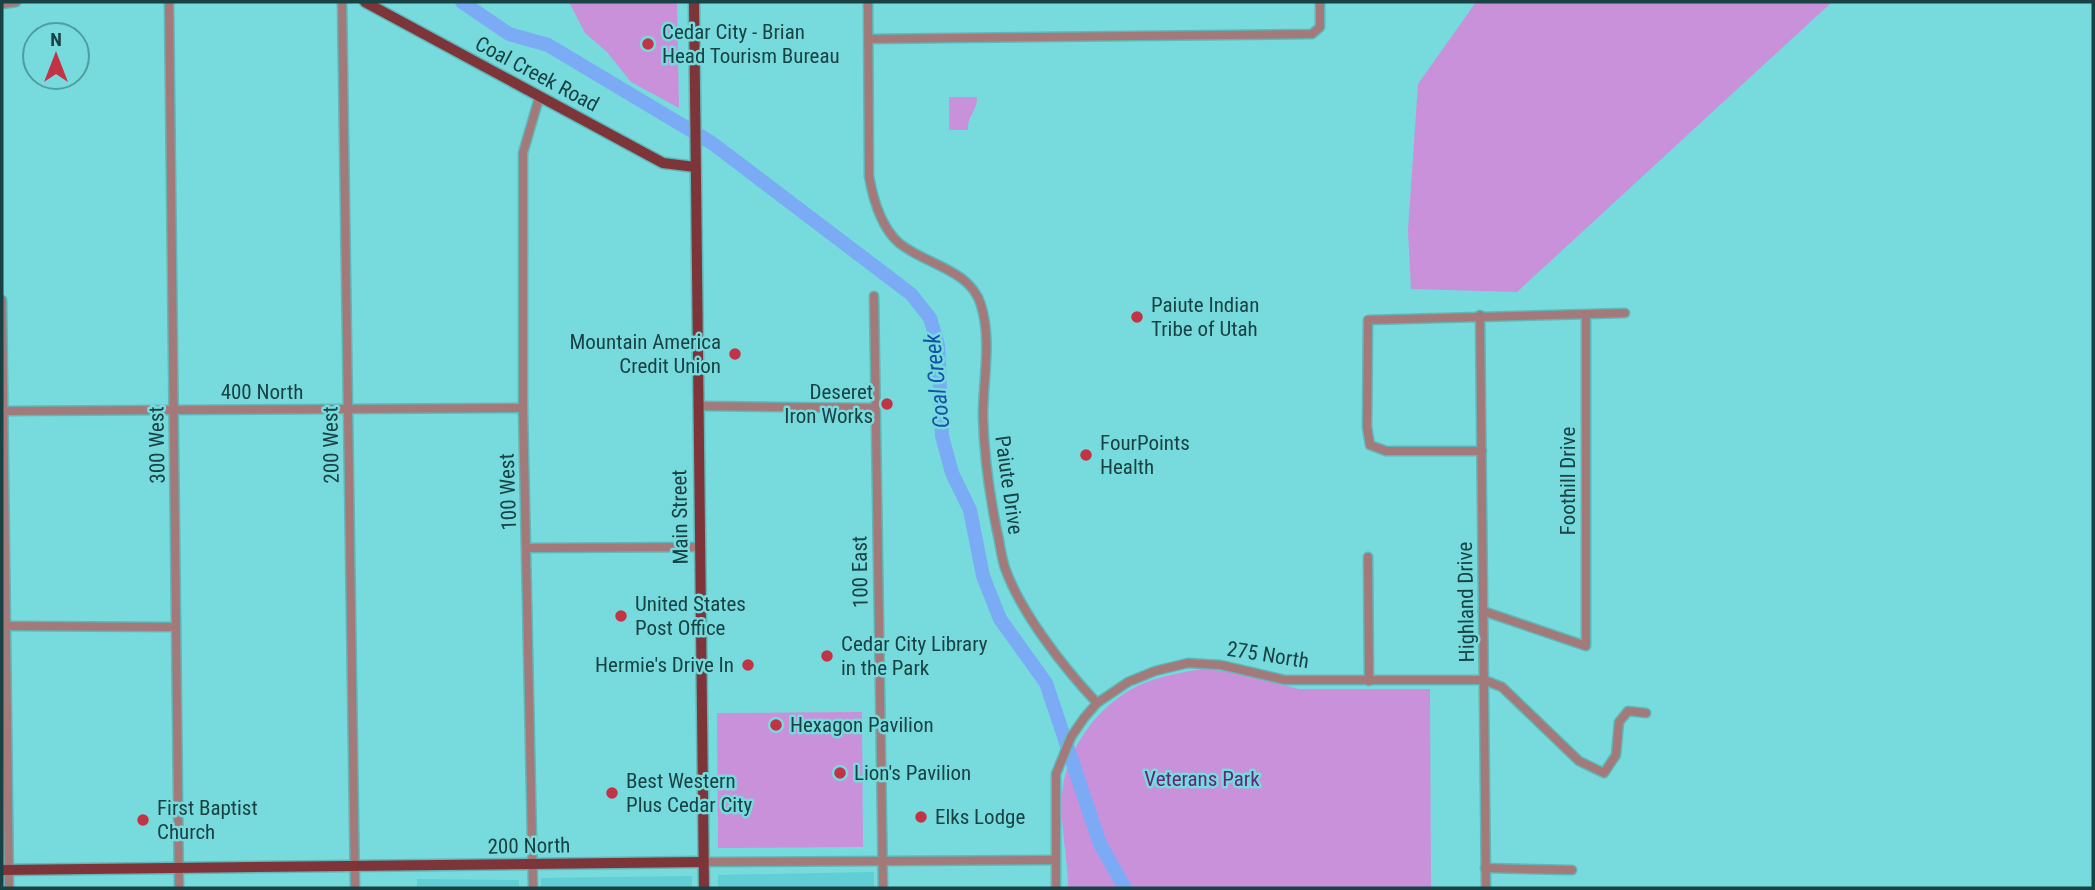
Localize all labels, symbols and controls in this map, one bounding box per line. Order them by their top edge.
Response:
place label: Cedar City - Brian Head Tourism Bureau [662,20,840,68]
north arrow [21,21,91,91]
text: N [50,28,62,51]
street label: Coal Creek Road [471,31,603,117]
marker: Cedar City - Brian Head Tourism Bureau [640,36,656,52]
place label: Paiute Indian Tribe of Utah [1151,293,1259,341]
marker: Paiute Indian Tribe of Utah [1129,309,1145,325]
place label: Mountain America Credit Union [569,330,721,378]
water label: Coal Creek [919,331,955,430]
marker: Mountain America Credit Union [727,346,743,362]
street label: 400 North [221,380,303,404]
place label: Deseret Iron Works [784,380,873,428]
marker: Deseret Iron Works [879,396,895,412]
street label: 300 West [144,406,170,484]
street label: 200 West [318,406,344,484]
street label: Foothill Drive [1556,427,1580,535]
place label: FourPoints Health [1100,431,1190,479]
street label: Paiute Drive [990,434,1028,536]
marker: FourPoints Health [1078,447,1094,463]
street label: 100 West [495,453,521,531]
street label: Main Street [667,469,693,565]
street label: 100 East [847,536,873,608]
street label: Highland Drive [1453,541,1479,662]
place label: United States Post Office [635,592,746,640]
marker: United States Post Office [613,608,629,624]
place label: Cedar City Library in the Park [841,632,988,680]
street label: 275 North [1225,637,1311,673]
marker: Cedar City Library in the Park [819,648,835,664]
place label: Hermie's Drive In [595,653,734,677]
marker: Hermie's Drive In [740,657,756,673]
place label: Hexagon Pavilion [790,713,934,737]
marker: Hexagon Pavilion [768,717,784,733]
place label: Lion's Pavilion [854,761,971,785]
marker: Lion's Pavilion [832,765,848,781]
park label: Veterans Park [1144,767,1260,791]
place label: Best Western Plus Cedar City [626,769,752,817]
marker: Best Western Plus Cedar City [604,785,620,801]
place label: First Baptist Church [157,796,258,844]
place label: Elks Lodge [935,805,1025,829]
marker: Elks Lodge [913,809,929,825]
marker: First Baptist Church [135,812,151,828]
street label: 200 North [487,833,571,859]

